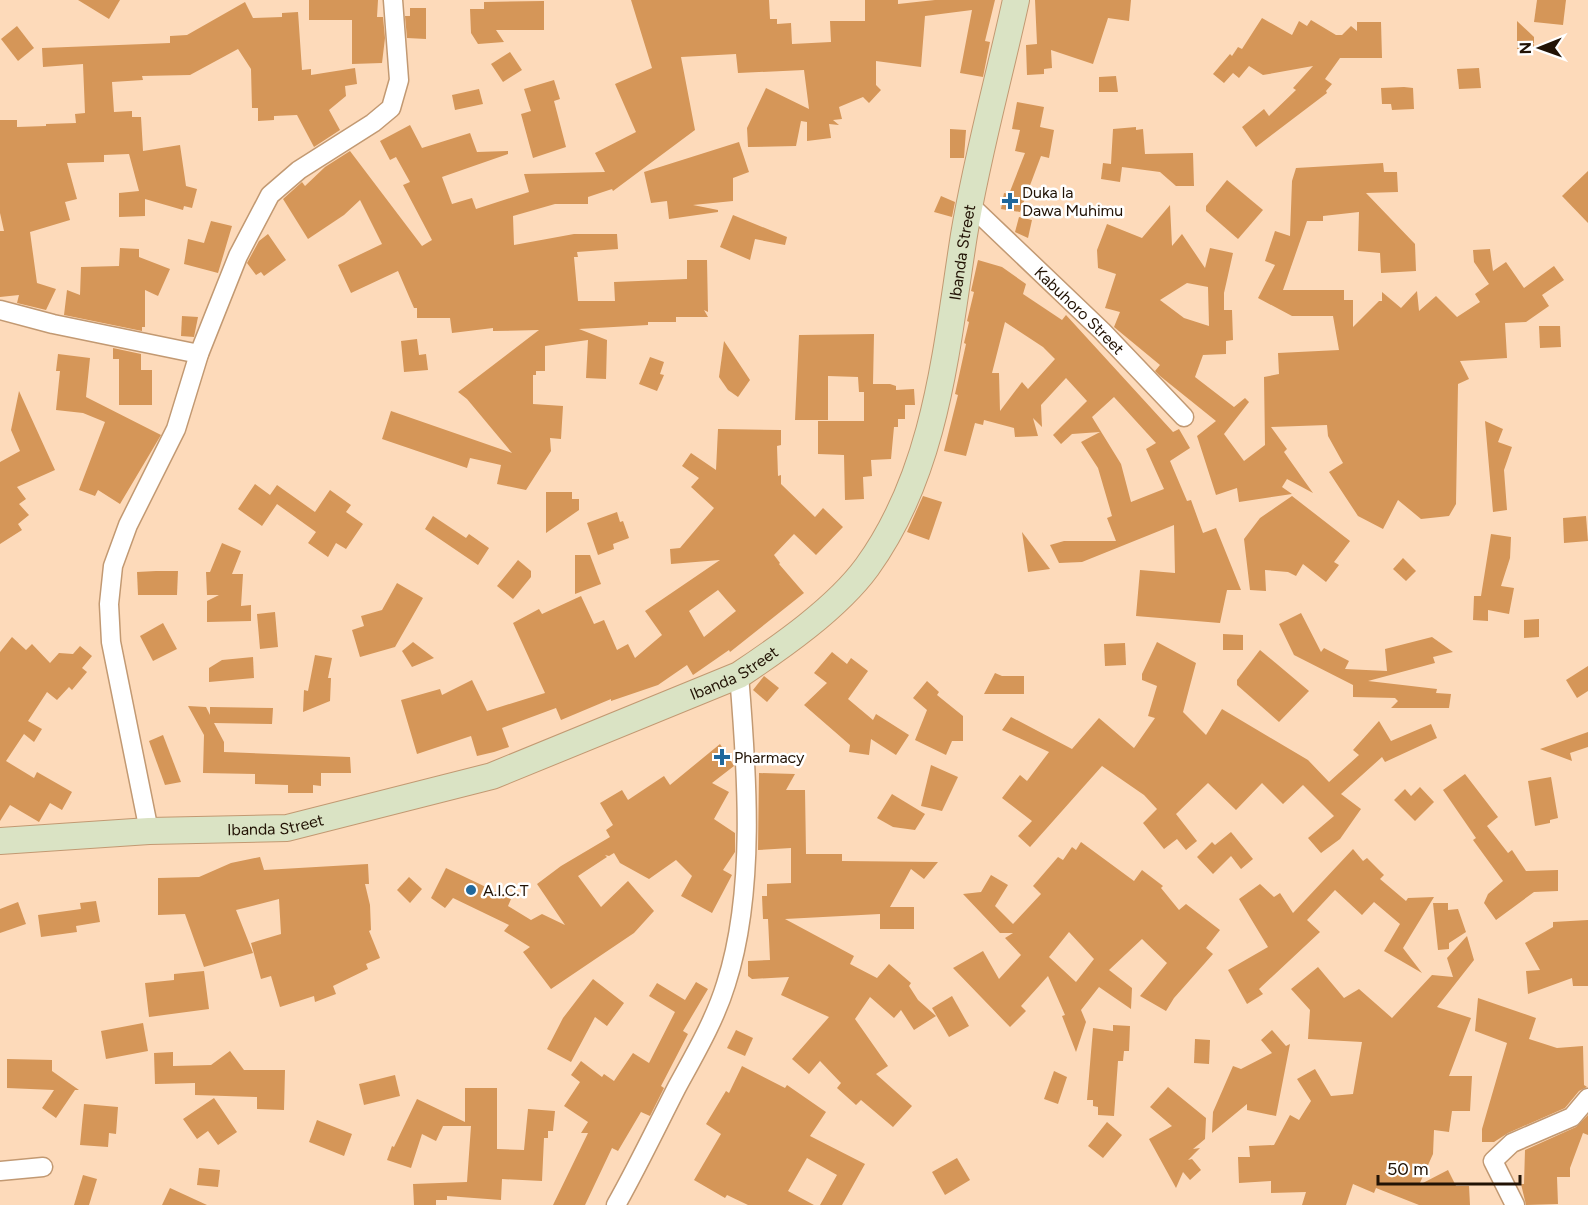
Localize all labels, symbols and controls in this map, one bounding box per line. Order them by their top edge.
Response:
north arrow [1510,18,1570,78]
text: N [1516,42,1535,55]
place label: Duka la Dawa Muhimu [1022,183,1123,220]
marker: Duka la Dawa Muhimu [1003,194,1017,208]
street label: Ibanda Street [945,203,979,302]
street label: Kabuhoro Street [1031,262,1129,358]
street label: Ibanda Street [687,642,781,704]
place label: Pharmacy [734,748,805,767]
marker: Pharmacy [715,750,729,764]
street label: Ibanda Street [227,810,325,839]
place label: A.I.C.T [483,881,529,900]
marker: A.I.C.T [464,883,478,897]
scale bar [1378,1148,1520,1186]
text: 50 m [1387,1158,1429,1180]

